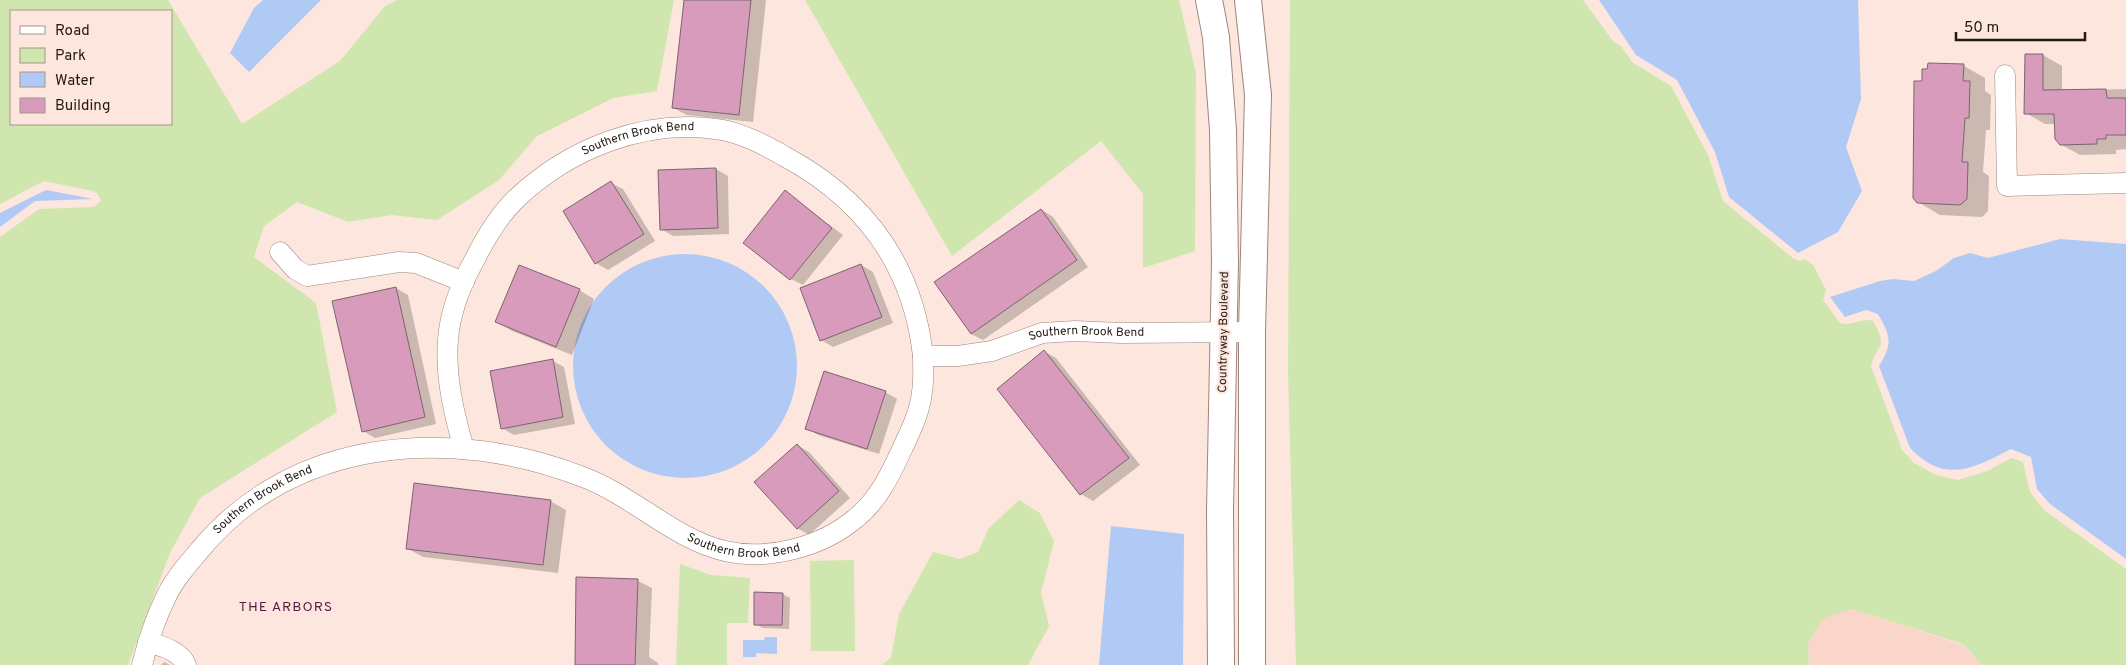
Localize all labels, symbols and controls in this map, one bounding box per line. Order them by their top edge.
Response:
legend [10,10,172,125]
scale bar [1956,10,2085,42]
text: 50 m [1964,19,1999,38]
text: Road [55,22,90,41]
text: Park [55,47,86,66]
text: Water [55,72,95,91]
text: Building [55,97,110,116]
street label: Southern Brook Bend [579,119,694,160]
street label: Countryway Boulevard [1215,271,1233,393]
street label: Southern Brook Bend [1027,323,1144,345]
street label: Southern Brook Bend [210,462,315,538]
street label: Southern Brook Bend [684,530,802,562]
district label: THE ARBORS [239,599,333,616]

